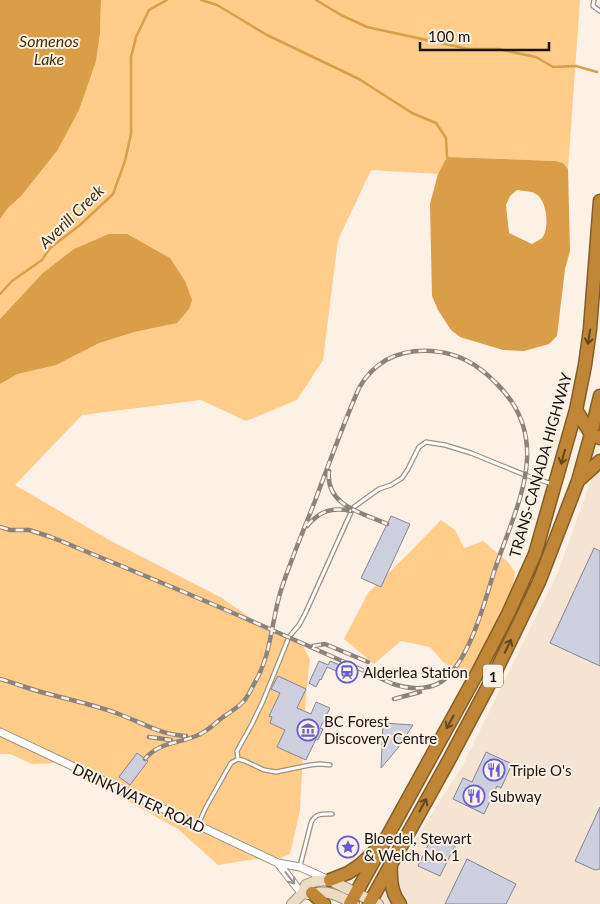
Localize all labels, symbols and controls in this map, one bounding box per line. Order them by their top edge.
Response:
scale bar [420,20,549,52]
text: 100 m [428,27,470,45]
water label: Somenos Lake [19,31,80,68]
water label: Averill Creek [34,180,108,252]
one-way arrow [584,329,594,345]
street label: TRANS-CANADA HIGHWAY [505,370,575,559]
one-way arrow [557,449,567,465]
one-way arrow [503,639,513,654]
station icon: Alderlea Station [335,660,359,684]
place label: Alderlea Station [363,663,468,681]
road number: 1 [483,664,503,688]
place label: BC Forest Discovery Centre [324,712,437,747]
one-way arrow [445,715,455,729]
museum icon: BC Forest Discovery Centre [296,718,320,742]
restaurant icon: Triple O's [482,758,506,782]
street label: DRINKWATER ROAD [70,759,208,837]
place label: Triple O's [510,761,571,779]
restaurant icon: Subway [462,784,486,808]
place label: Subway [490,787,542,805]
one-way arrow [419,798,429,812]
place label: Bloedel, Stewart & Welch No. 1 [364,829,472,864]
place icon: Bloedel, Stewart & Welch No. 1 [336,835,360,859]
one-way arrow [284,871,295,884]

